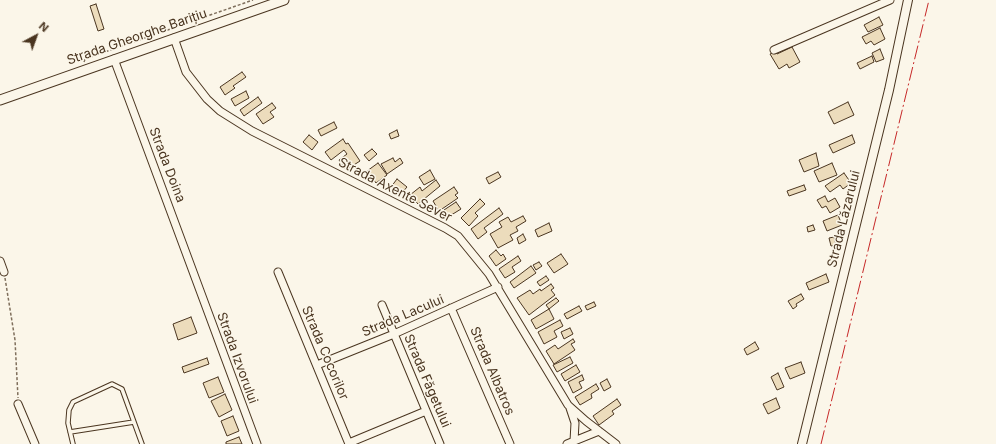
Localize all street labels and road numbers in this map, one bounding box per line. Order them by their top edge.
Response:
street label: Strada Gheorghe Barițiu [65,6,209,68]
street label: Strada Doina [146,125,188,205]
street label: Strada Axente Sever [336,155,454,225]
street label: Strada Lăzarului [824,169,864,269]
street label: Strada Lacului [360,292,446,340]
street label: Strada Cocorilor [298,304,352,402]
street label: Strada Izvorului [213,310,261,406]
street label: Strada Albatros [466,324,518,418]
street label: Strada Făgetului [400,332,454,430]

